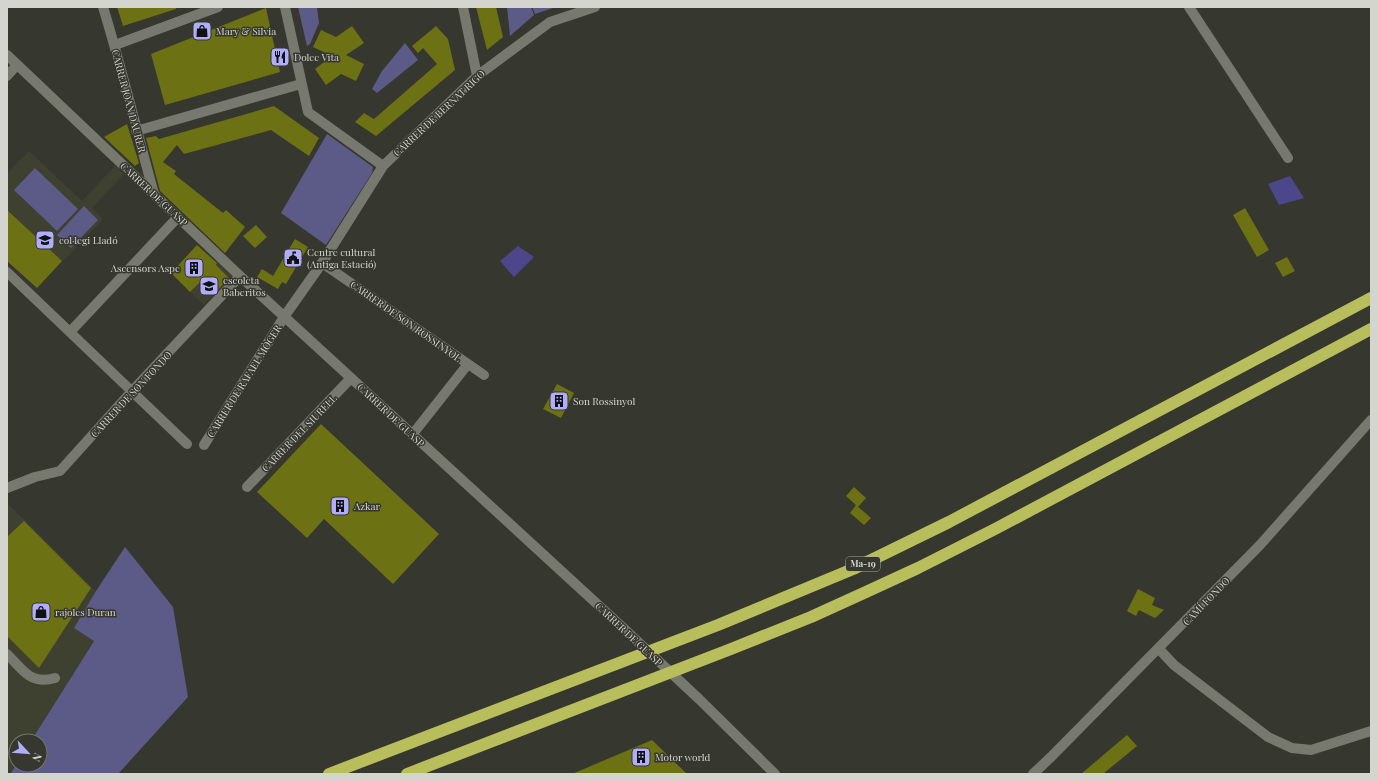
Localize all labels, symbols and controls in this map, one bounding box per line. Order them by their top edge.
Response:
shop icon: Mary & Silvia [191,20,213,42]
place label: Mary & Silvia [216,24,276,38]
restaurant icon: Dolce Vita [269,46,291,68]
street label: CARRER JOAN DAURER [109,48,150,155]
place label: Dolce Vita [294,50,339,64]
street label: CARRER DE BERNAT RIGO [390,67,488,159]
street label: CARRER DE GUASP [117,159,191,229]
school or university icon: col·legi Lladó [34,229,56,251]
place label: col·legi Lladó [59,233,118,247]
place label: Centre cultural (Antiga Estació) [307,245,376,271]
public building icon: Centre cultural (Antiga Estació) [282,247,304,269]
building icon: Ascensors Aspe [183,257,205,279]
place label: Ascensors Aspe [110,261,180,275]
place label: escoleta Baberitos [223,273,266,299]
school or university icon: escoleta Baberitos [198,275,220,297]
street label: CARRER DE SON ROSSINYOL [348,277,465,365]
street label: CARRER DE RAFAEL MÒGER [203,321,285,440]
street label: CARRER DE SON FONDO [87,348,175,440]
street label: CARRER DE GUASP [354,380,428,450]
building icon: Son Rossinyol [548,390,570,412]
street label: CARRER DEL SIURELL [258,391,340,475]
place label: Son Rossinyol [573,394,635,408]
building icon: Azkar [329,495,351,517]
place label: Azkar [353,499,380,513]
road number: Ma-19 [846,557,880,571]
street label: CAMÍ FONDO [1179,574,1233,628]
street label: CARRER DE GUASP [592,599,666,669]
shop icon: rajoles Duran [30,601,52,623]
place label: rajoles Duran [55,605,116,619]
north arrow [8,733,48,773]
building icon: Motor world [630,746,652,768]
place label: Motor world [655,750,711,764]
text: N [29,751,46,765]

